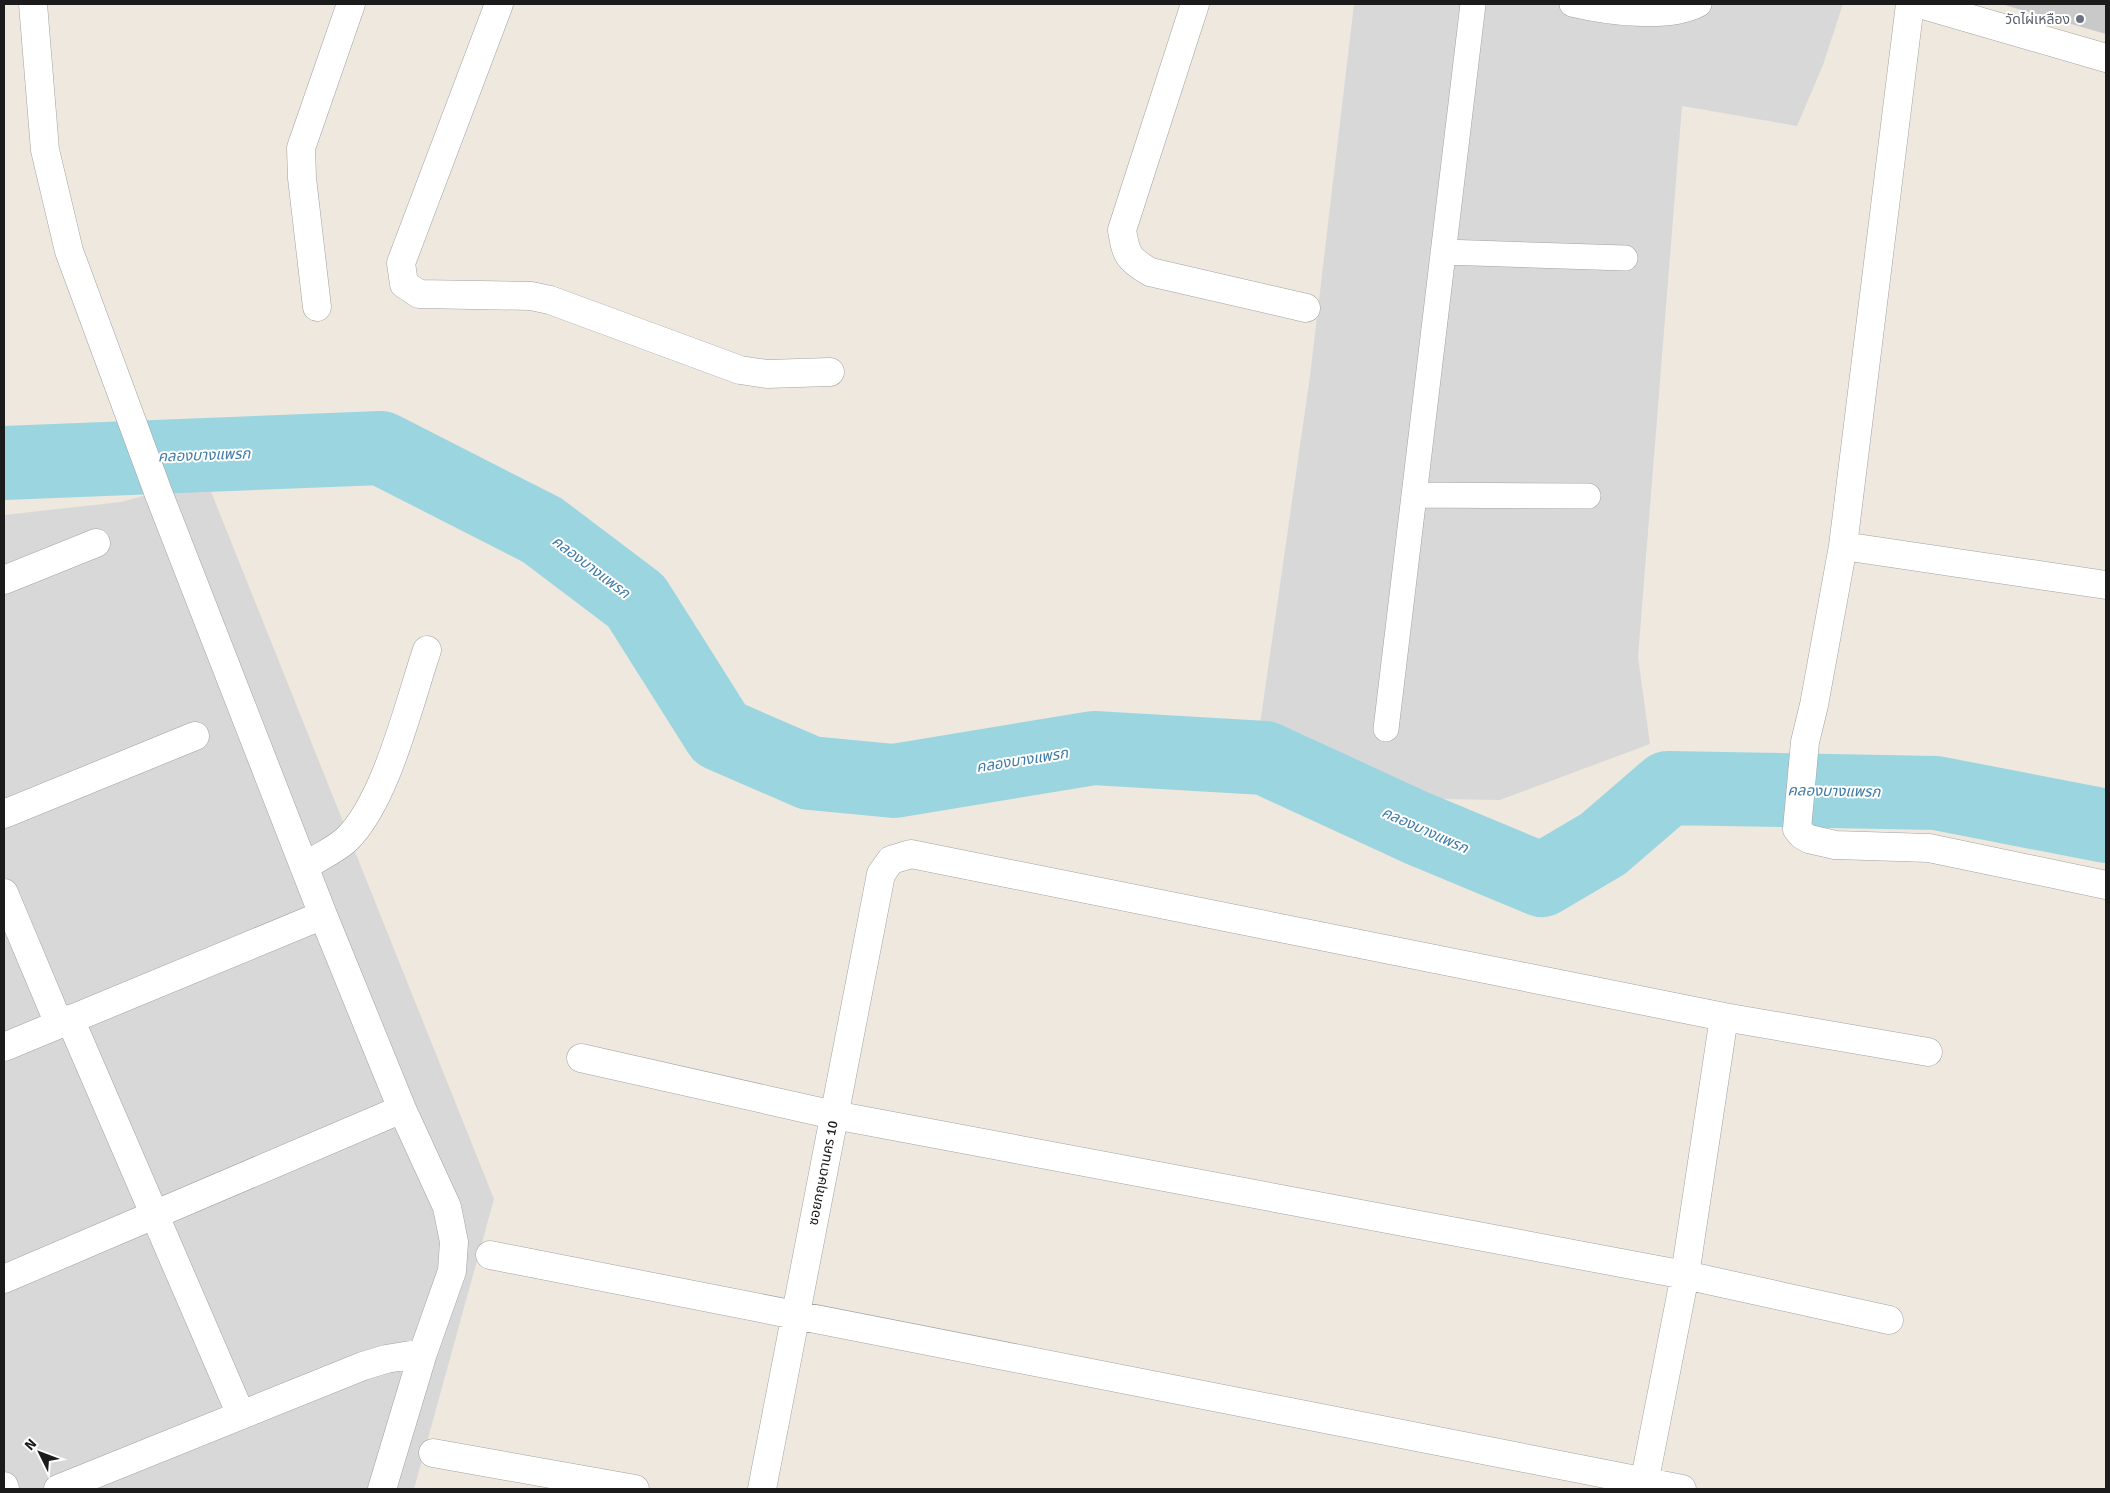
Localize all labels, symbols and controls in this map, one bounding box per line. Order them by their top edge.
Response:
place label: วัดไผ่เหลือง [2005,11,2070,28]
marker: วัดไผ่เหลือง [2074,13,2086,25]
water label: คลองบางแพรก [157,444,252,466]
water label: คลองบางแพรก [549,532,634,603]
water label: คลองบางแพรก [975,744,1070,776]
water label: คลองบางแพรก [1788,781,1881,801]
water label: คลองบางแพรก [1379,803,1472,857]
street label: ซอยกฤษดานคร 10 [805,1119,841,1227]
north arrow [15,1428,65,1478]
text: N [21,1435,40,1454]

